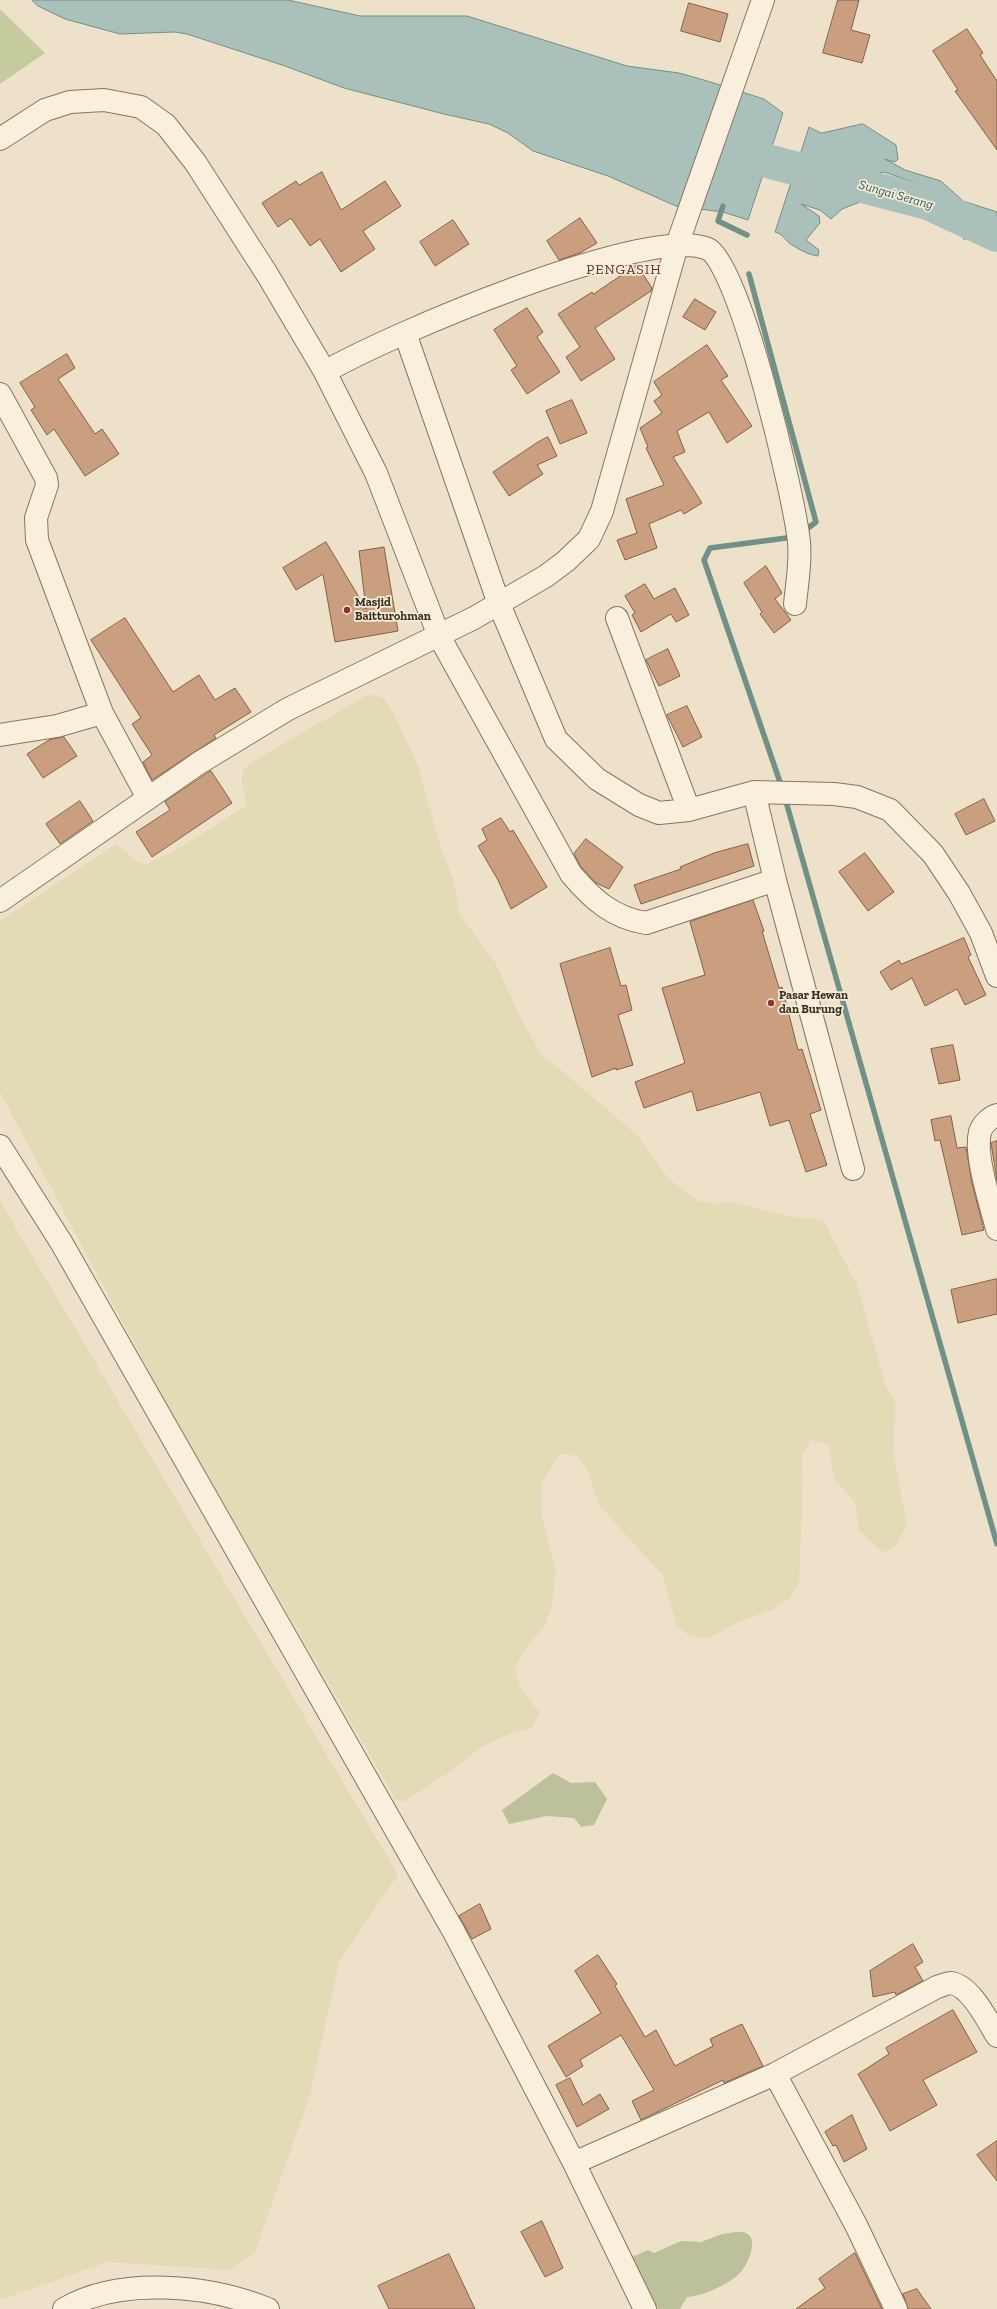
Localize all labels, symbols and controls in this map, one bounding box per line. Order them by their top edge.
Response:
water label: Sungai Serang [857,177,935,213]
district label: PENGASIH [586,262,662,278]
place label: Masjid Baitturohman [355,596,431,624]
marker: Masjid Baitturohman [342,605,352,615]
place label: Pasar Hewan dan Burung [779,989,848,1017]
marker: Pasar Hewan dan Burung [766,998,776,1008]

